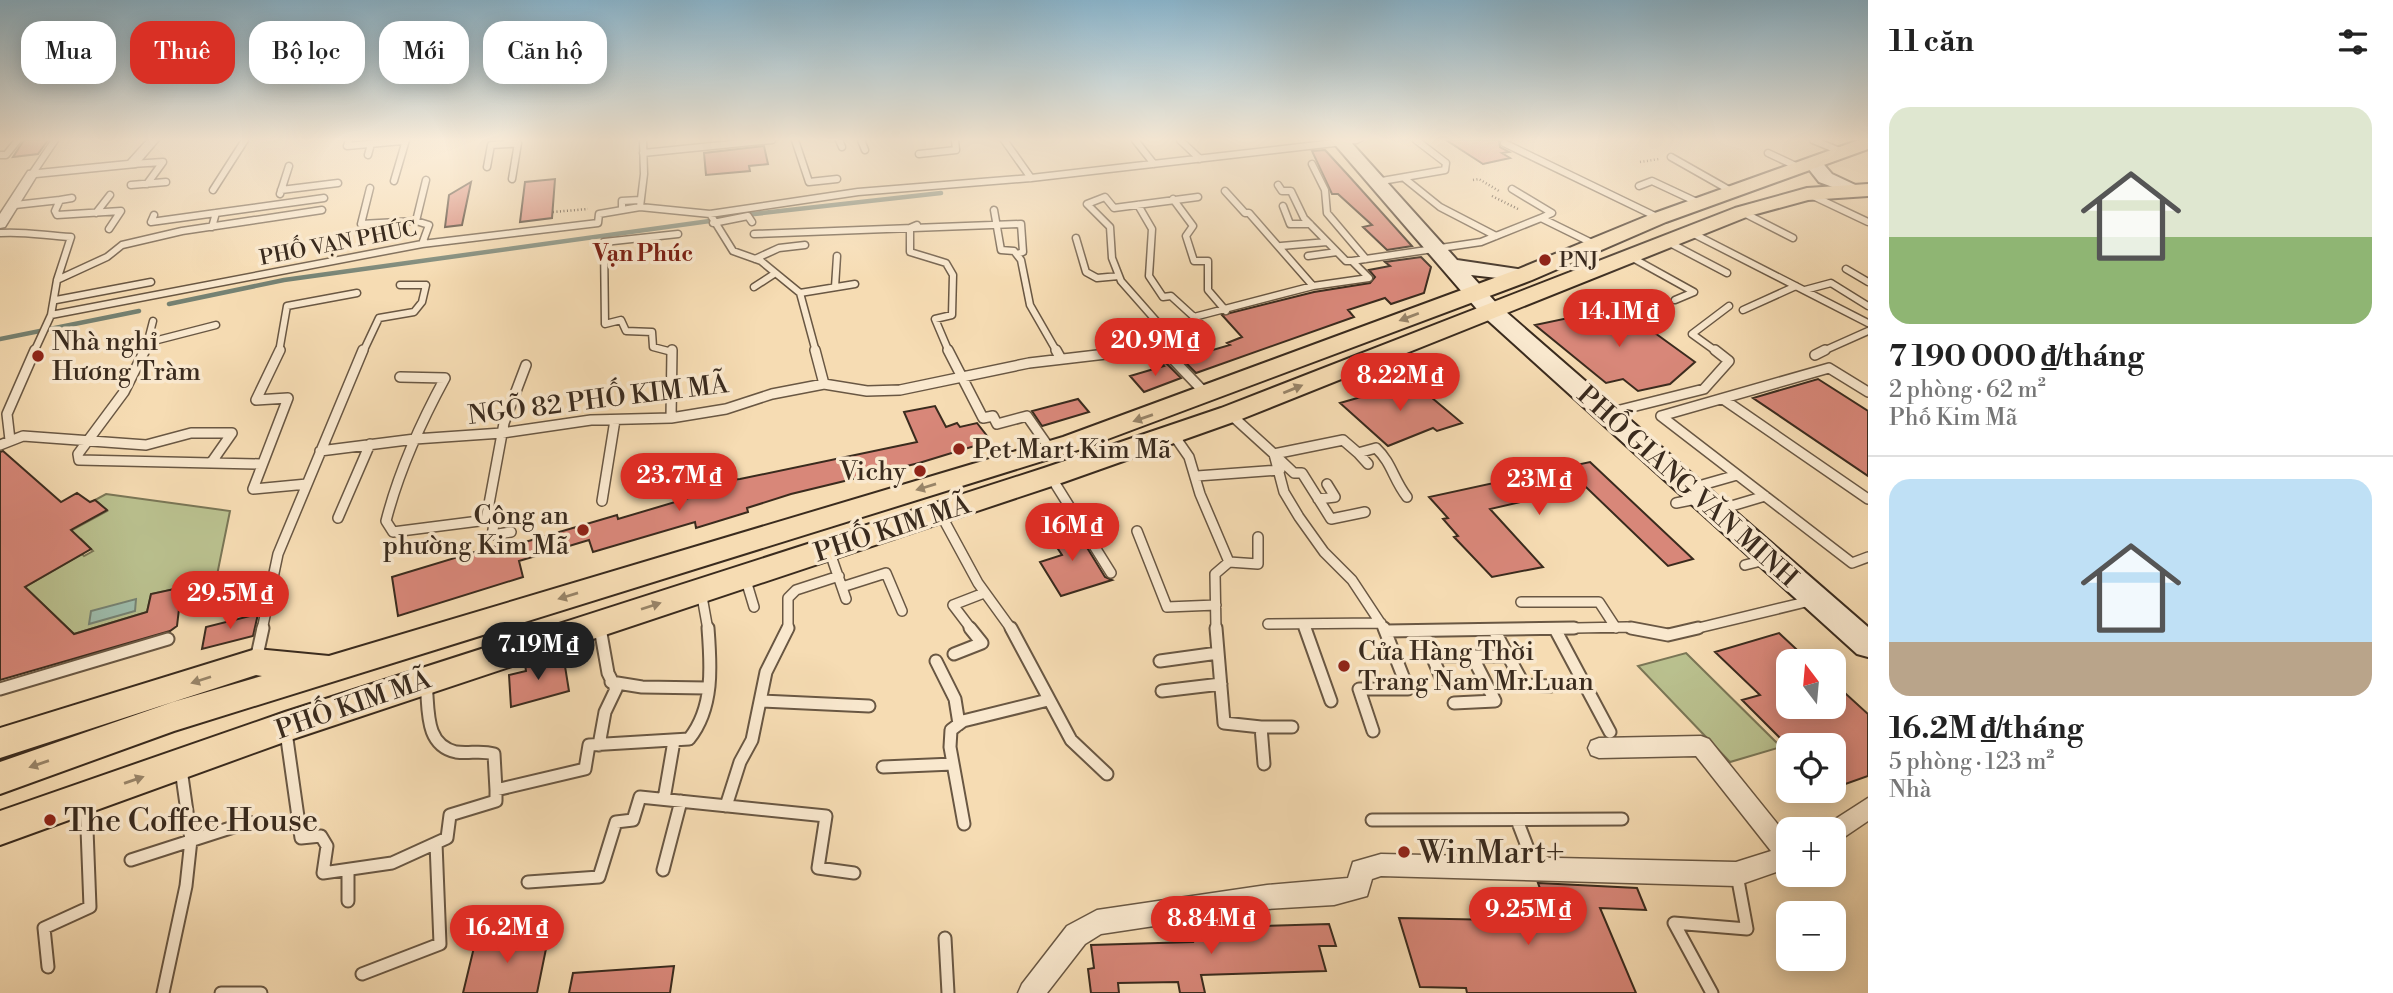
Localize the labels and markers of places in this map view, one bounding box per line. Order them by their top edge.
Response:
place label: PNJ [1559,248,1599,274]
marker: PNJ [1537,252,1553,268]
pin: 14.1M ₫ [1554,290,1684,349]
pin: 20.9M ₫ [1090,318,1220,378]
place label: Nhà nghỉ Hương Tràm [52,326,201,388]
marker: Nhà nghỉ Hương Tràm [30,348,46,364]
pin: 8.22M ₫ [1335,354,1465,413]
place label: Pet Mart Kim Mã [973,434,1172,466]
marker: Pet Mart Kim Mã [951,441,967,457]
pin: 23.7M ₫ [614,454,744,513]
place label: Vichy [838,456,906,488]
pin: 23M ₫ [1490,458,1588,517]
marker: Vichy [912,463,928,479]
place label: Công an phường Kim Mã [383,500,570,562]
pin: 16M ₫ [1023,504,1121,563]
marker: Công an phường Kim Mã [575,522,591,538]
pin: 29.5M ₫ [165,572,295,631]
pin: 7.19M ₫ [473,622,603,682]
place label: Cửa Hàng Thời Trang Nam Mr.Luan [1358,636,1594,698]
marker: Cửa Hàng Thời Trang Nam Mr.Luan [1336,658,1352,674]
place label: The Coffee House [64,801,318,841]
marker: The Coffee House [42,812,58,828]
place label: WinMart+ [1417,833,1565,873]
marker: WinMart+ [1396,844,1412,860]
pin: 9.25M ₫ [1463,888,1593,947]
pin: 8.84M ₫ [1146,897,1276,956]
pin: 16.2M ₫ [442,906,572,965]

